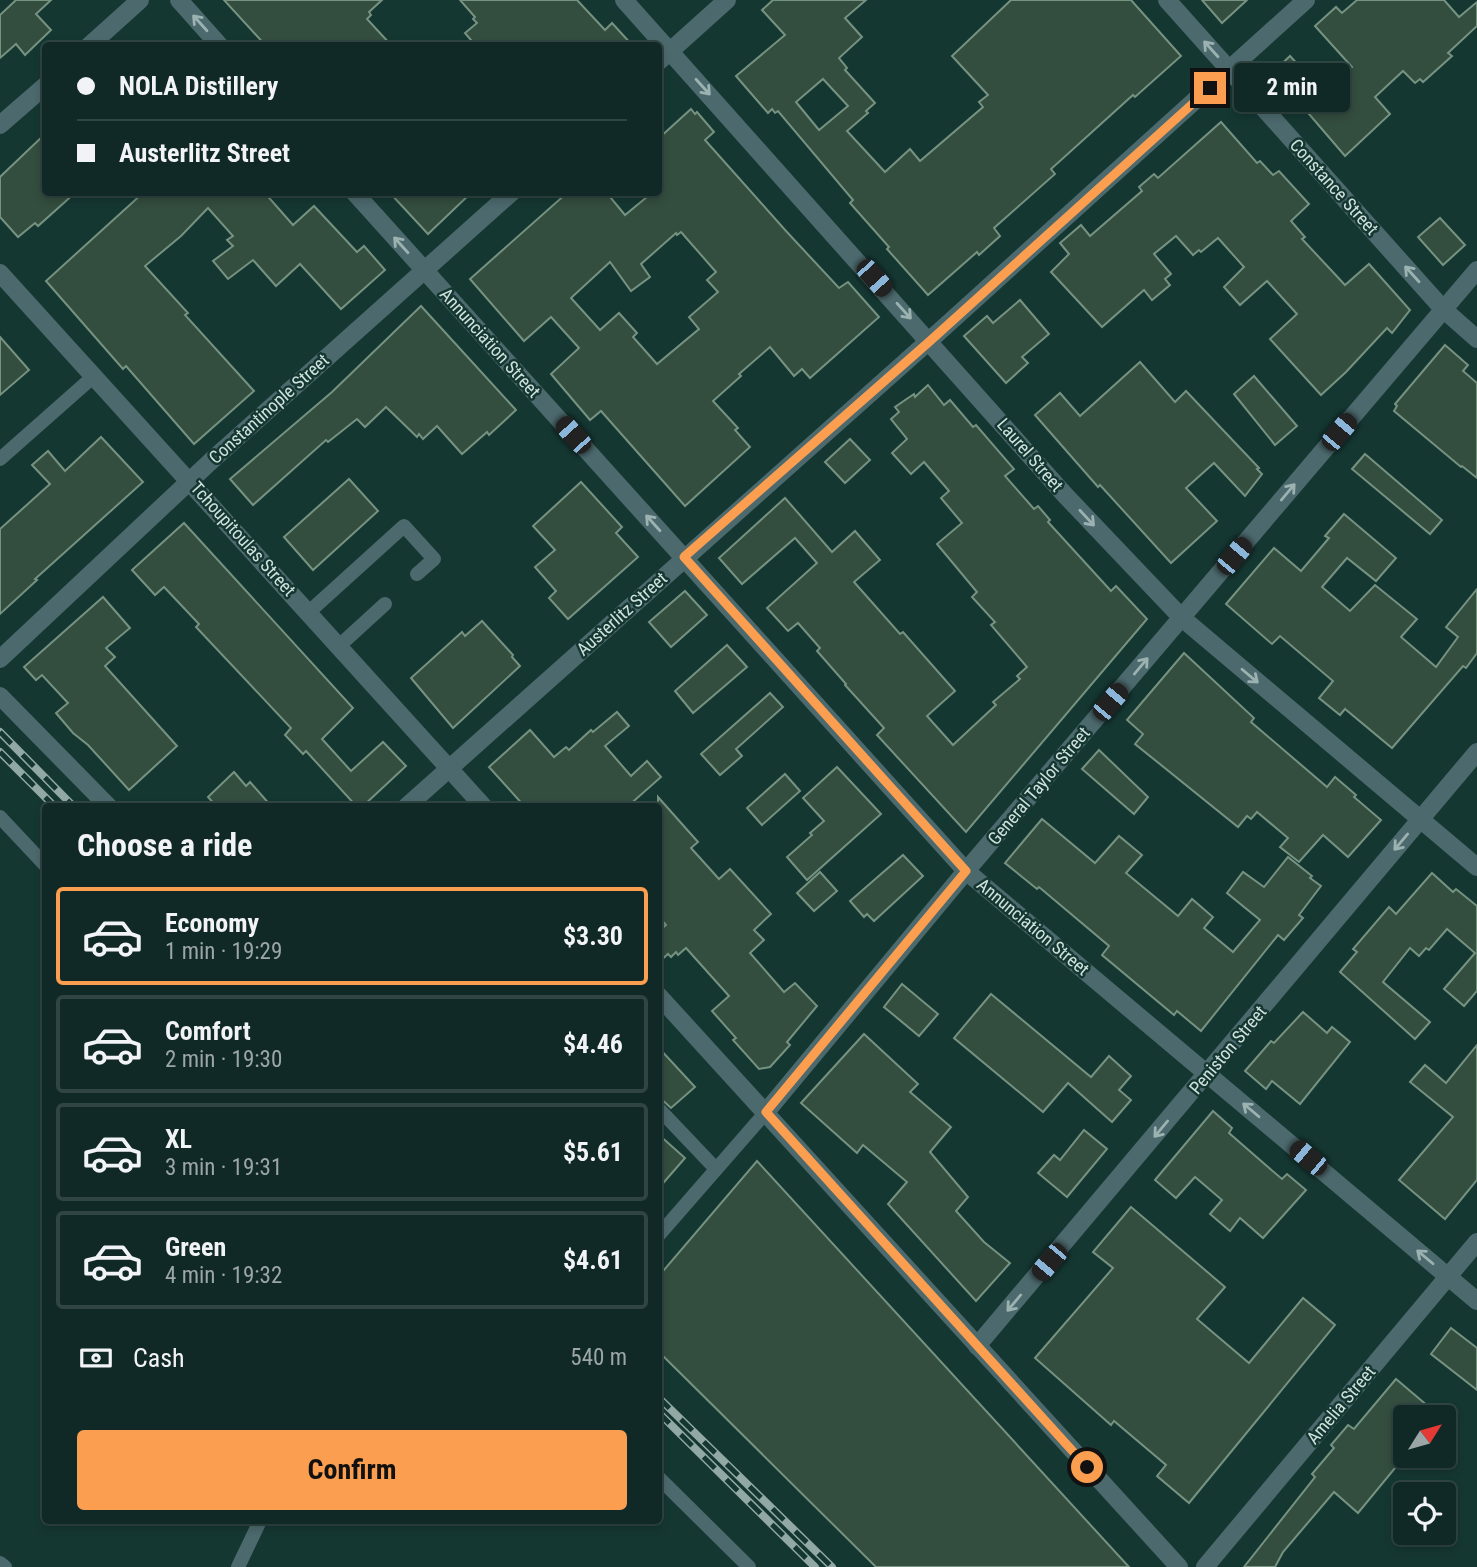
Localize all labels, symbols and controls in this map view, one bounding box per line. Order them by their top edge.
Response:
one-way arrow [192,14,208,32]
one-way arrow [1203,40,1219,58]
callout: 2 min [1234,64,1350,112]
text: NOLA Distillery [119,71,278,101]
route end [1194,72,1226,104]
text: 2 min [1266,74,1318,101]
one-way arrow [695,78,711,96]
street label: Constance Street [1286,134,1383,239]
text: Austerlitz Street [119,138,290,168]
one-way arrow [394,237,410,255]
car [853,255,896,301]
one-way arrow [1404,265,1420,283]
street label: Annunciation Street [436,284,545,402]
one-way arrow [896,302,912,320]
street label: Constantinople Street [204,349,333,468]
car [1318,409,1361,455]
car [552,412,595,458]
street label: Laurel Street [993,414,1068,496]
street label: Tchoupitoulas Street [187,477,300,600]
one-way arrow [1280,484,1296,502]
one-way arrow [1079,509,1096,526]
one-way arrow [645,514,661,532]
car [1213,533,1256,579]
street label: Austerlitz Street [572,568,671,660]
one-way arrow [1133,657,1149,675]
one-way arrow [1241,668,1259,684]
car [1089,679,1132,725]
street label: General Taylor Street [983,723,1094,849]
text: Choose a ride [77,826,252,864]
one-way arrow [1394,832,1409,850]
street label: Annunciation Street [973,874,1094,980]
icon: car [81,905,144,968]
text: Economy [165,908,259,938]
text: $3.30 [563,921,623,951]
text: 1 min · 19:29 [165,938,282,965]
street label: Peniston Street [1185,1001,1271,1098]
icon: car [81,1013,144,1076]
text: Comfort [165,1016,251,1046]
text: $4.46 [563,1029,623,1059]
text: 2 min · 19:30 [165,1046,282,1073]
one-way arrow [1242,1102,1260,1118]
one-way arrow [1153,1120,1169,1138]
icon: car [81,1121,144,1184]
text: XL [165,1124,192,1154]
car [1286,1136,1331,1180]
text: $5.61 [563,1137,623,1167]
text: 3 min · 19:31 [165,1154,282,1181]
icon: car [81,1229,144,1292]
text: Green [165,1232,226,1262]
car [1028,1239,1071,1285]
text: $4.61 [563,1245,623,1275]
one-way arrow [1416,1249,1434,1265]
text: 4 min · 19:32 [165,1262,282,1289]
one-way arrow [1006,1293,1022,1311]
icon: cash [77,1339,115,1377]
text: Cash [133,1343,185,1373]
text: 540 m [570,1344,627,1371]
street label: Amelia Street [1302,1361,1379,1448]
north arrow [1393,1405,1456,1468]
map controls [1393,1405,1456,1545]
button: Confirm [77,1430,627,1510]
route start [1071,1451,1103,1483]
button: locate [1393,1482,1456,1545]

